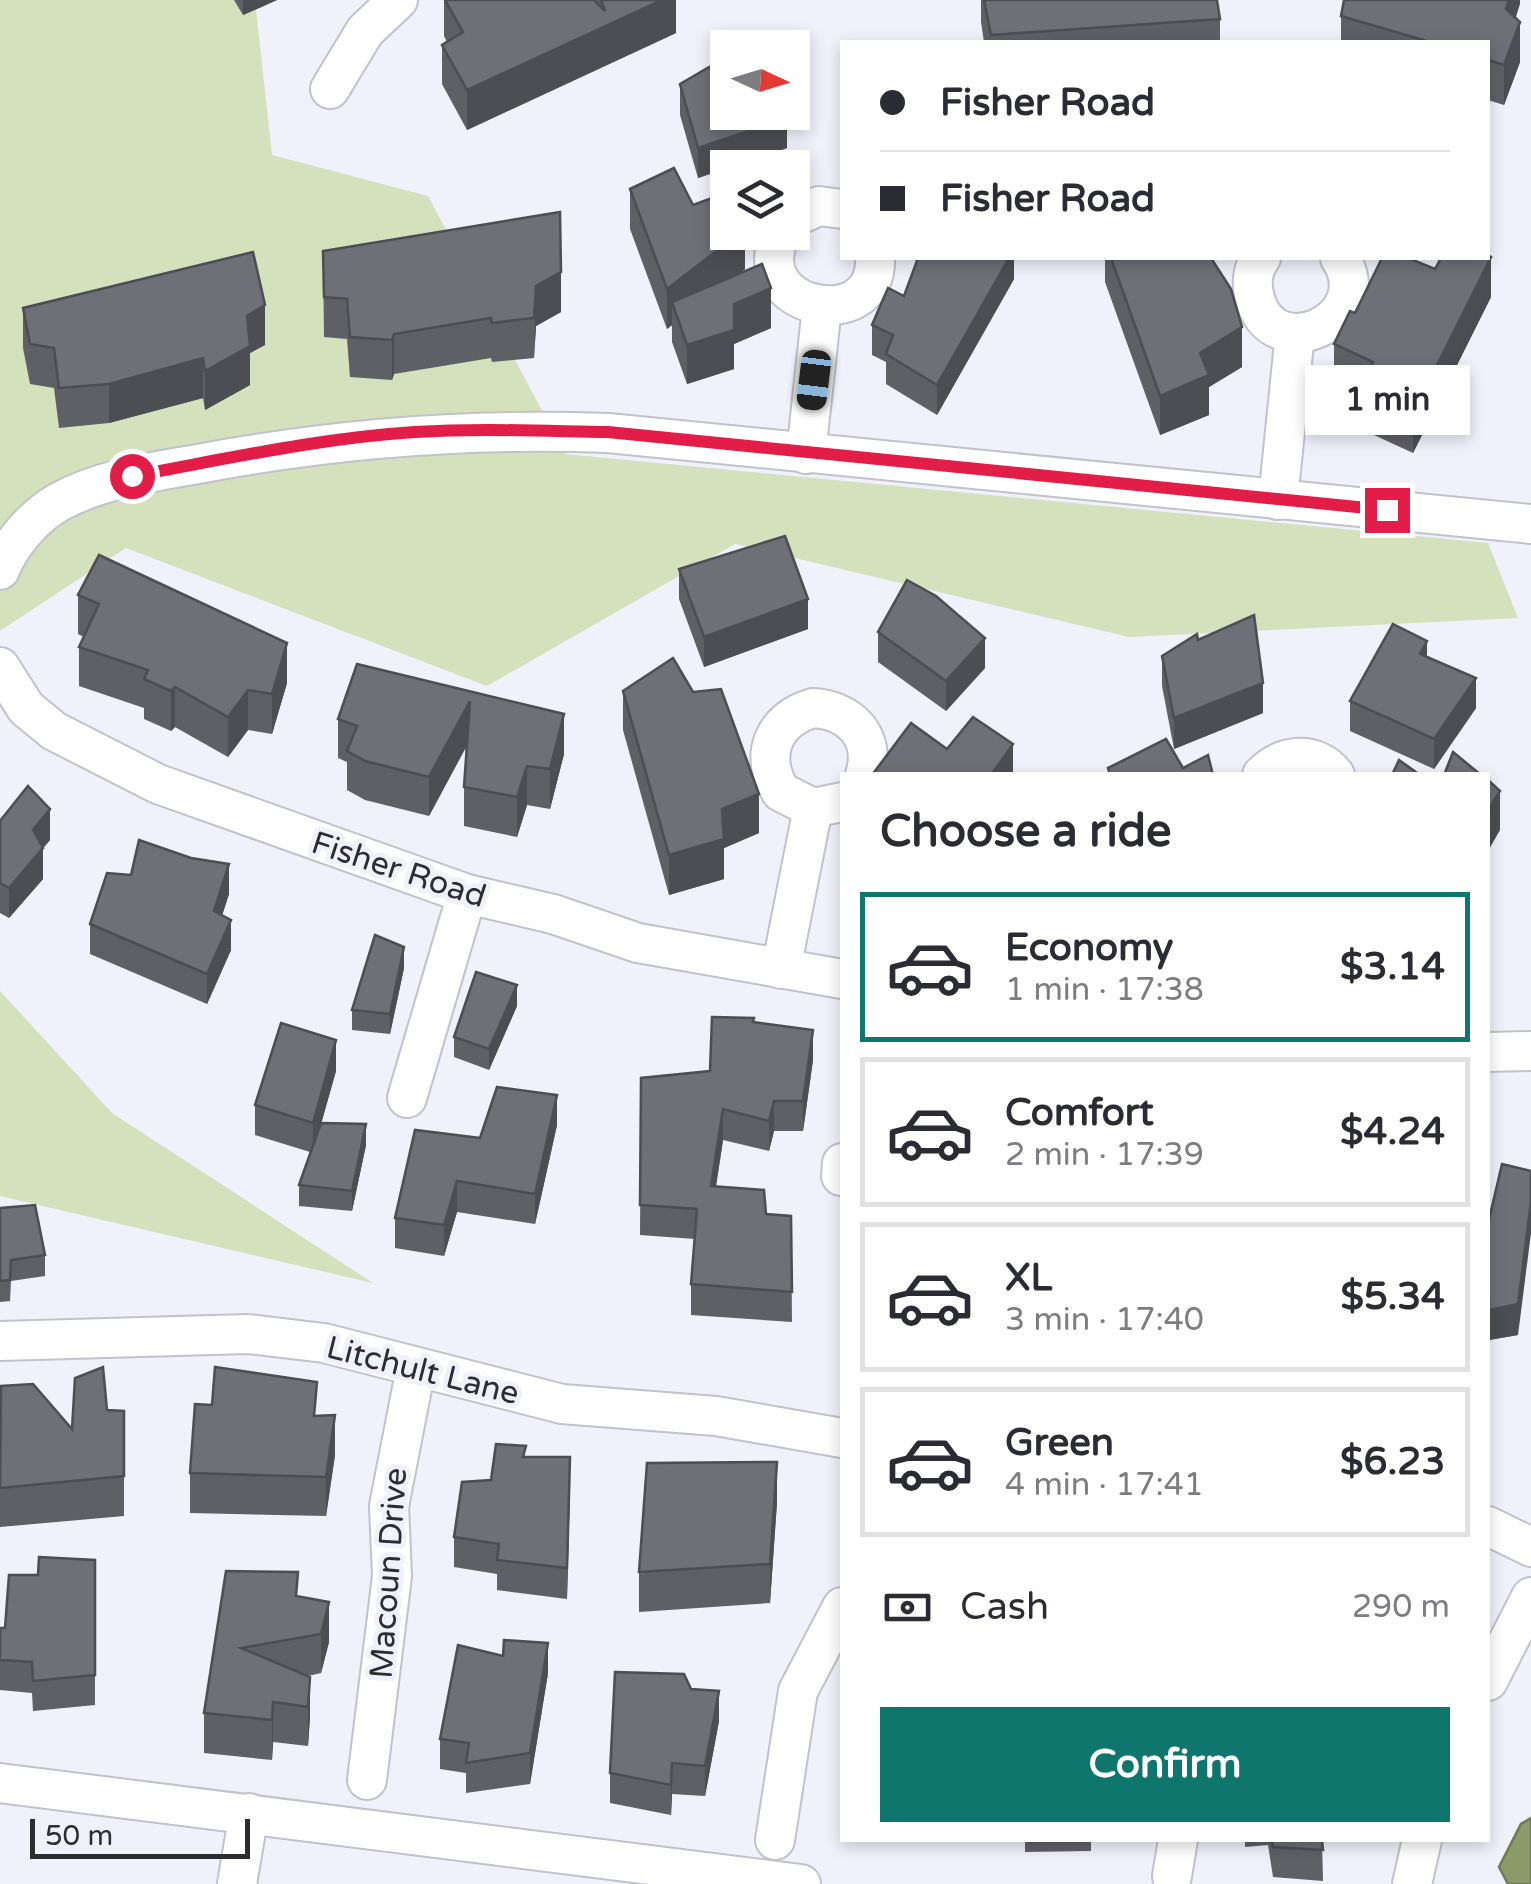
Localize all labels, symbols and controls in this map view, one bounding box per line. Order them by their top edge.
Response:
north arrow [710,30,810,130]
map controls [710,30,810,250]
text: Fisher Road [940,80,1155,126]
button: layers [710,150,810,250]
text: Fisher Road [940,176,1155,222]
car [795,348,833,412]
callout: 1 min [1304,365,1470,435]
text: 1 min [1345,381,1430,419]
route start [110,454,155,499]
route end [1365,488,1410,533]
text: Choose a ride [880,805,1171,859]
street label: Fisher Road [307,824,491,916]
icon: car [885,922,975,1012]
text: Economy [1005,925,1173,971]
text: $3.14 [1340,944,1445,990]
text: 1 min · 17:38 [1005,971,1204,1009]
icon: car [885,1087,975,1177]
text: Comfort [1005,1090,1154,1136]
text: $4.24 [1340,1109,1445,1155]
text: 2 min · 17:39 [1005,1136,1204,1174]
icon: car [885,1252,975,1342]
text: XL [1005,1255,1052,1301]
text: $5.34 [1340,1274,1445,1320]
text: 3 min · 17:40 [1005,1301,1204,1339]
street label: Litchult Lane [323,1329,523,1413]
icon: car [885,1417,975,1507]
text: Green [1005,1420,1114,1466]
text: $6.23 [1340,1439,1445,1485]
street label: Macoun Drive [363,1466,415,1680]
text: 4 min · 17:41 [1005,1466,1204,1504]
icon: cash [880,1580,935,1635]
text: Cash [960,1584,1049,1630]
text: 290 m [1352,1588,1450,1626]
button: Confirm [880,1707,1450,1822]
scale bar [30,1814,250,1858]
text: 50 m [45,1819,113,1853]

